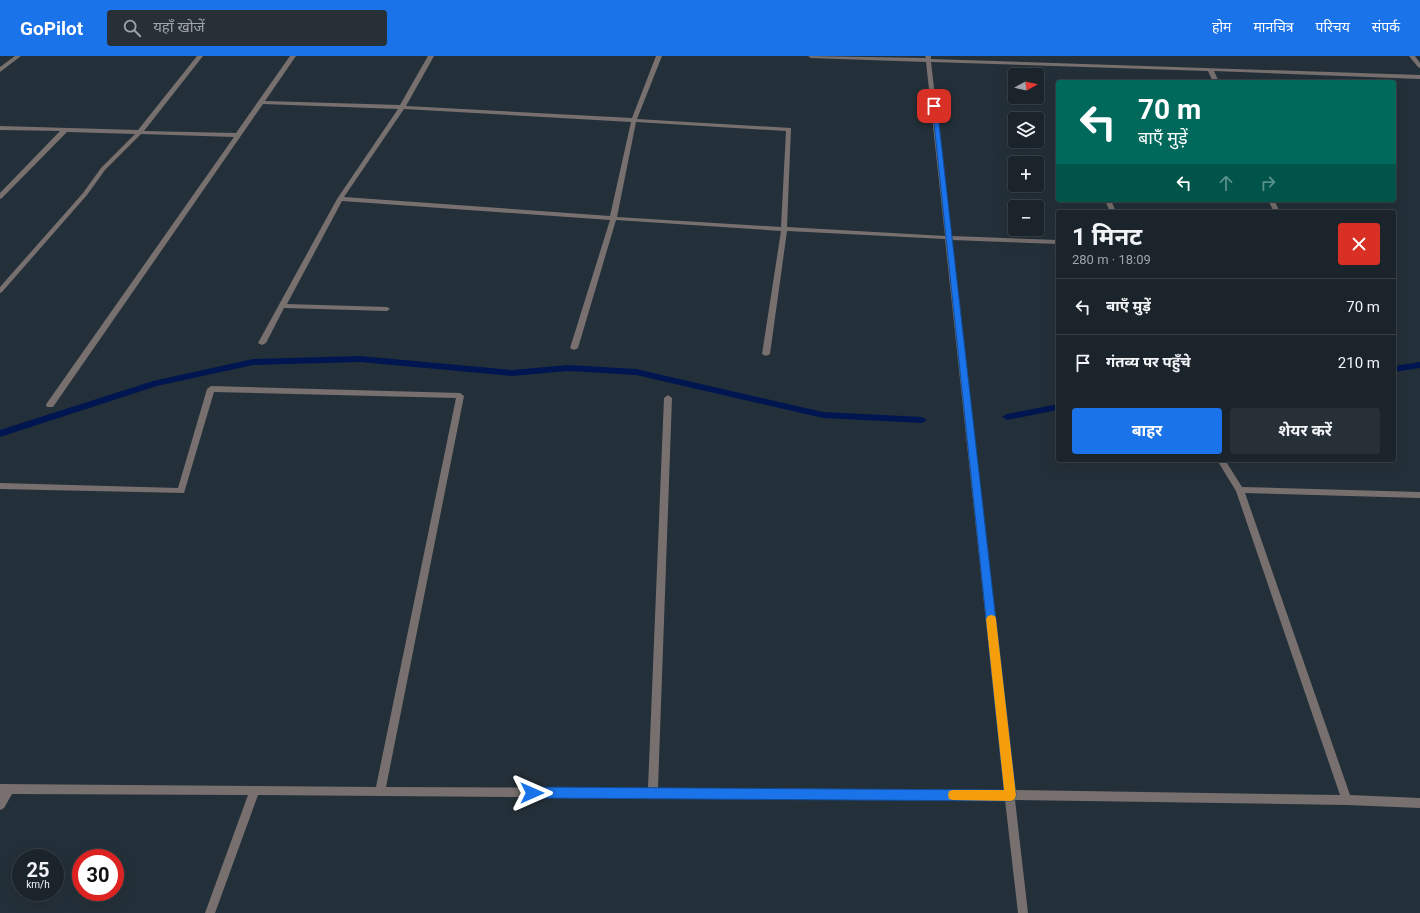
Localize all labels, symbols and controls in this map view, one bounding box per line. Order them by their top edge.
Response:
search box [107,10,387,46]
text: GoPilot [20,17,83,40]
icon: search [121,17,143,39]
text: यहाँ खोजें [153,18,205,36]
text: होम [1212,19,1231,35]
text: मानचित्र [1253,19,1294,35]
text: परिचय [1316,19,1350,35]
text: संपर्क [1372,19,1400,35]
north arrow [1008,68,1044,104]
map controls [1008,68,1044,236]
pin [917,89,951,123]
text: 70 m [1138,93,1201,126]
icon: arrive [923,95,945,117]
icon: left [1072,96,1124,148]
button: layers [1008,112,1044,148]
text: बाएँ मुड़ें [1138,127,1188,148]
button: + [1008,156,1044,192]
icon: left [1173,172,1195,194]
icon: ahead [1215,172,1237,194]
icon: right [1257,172,1279,194]
button: − [1008,200,1044,236]
text: 1 मिनट [1072,223,1142,251]
button: close [1338,223,1380,265]
text: 280 m · 18:09 [1072,252,1151,267]
icon: left [1072,296,1094,318]
text: बाएँ मुड़ें [1106,297,1151,315]
text: 70 m [1346,298,1380,316]
icon: arrive [1072,352,1094,374]
text: गंतव्य पर पहुँचे [1106,353,1191,371]
text: 210 m [1338,354,1380,372]
button: बाहर [1072,408,1222,454]
button: शेयर करें [1230,408,1380,454]
position arrow [511,772,553,814]
speed limit sign: 30 [72,849,124,901]
text: 25 [27,858,49,882]
text: km/h [26,879,50,890]

